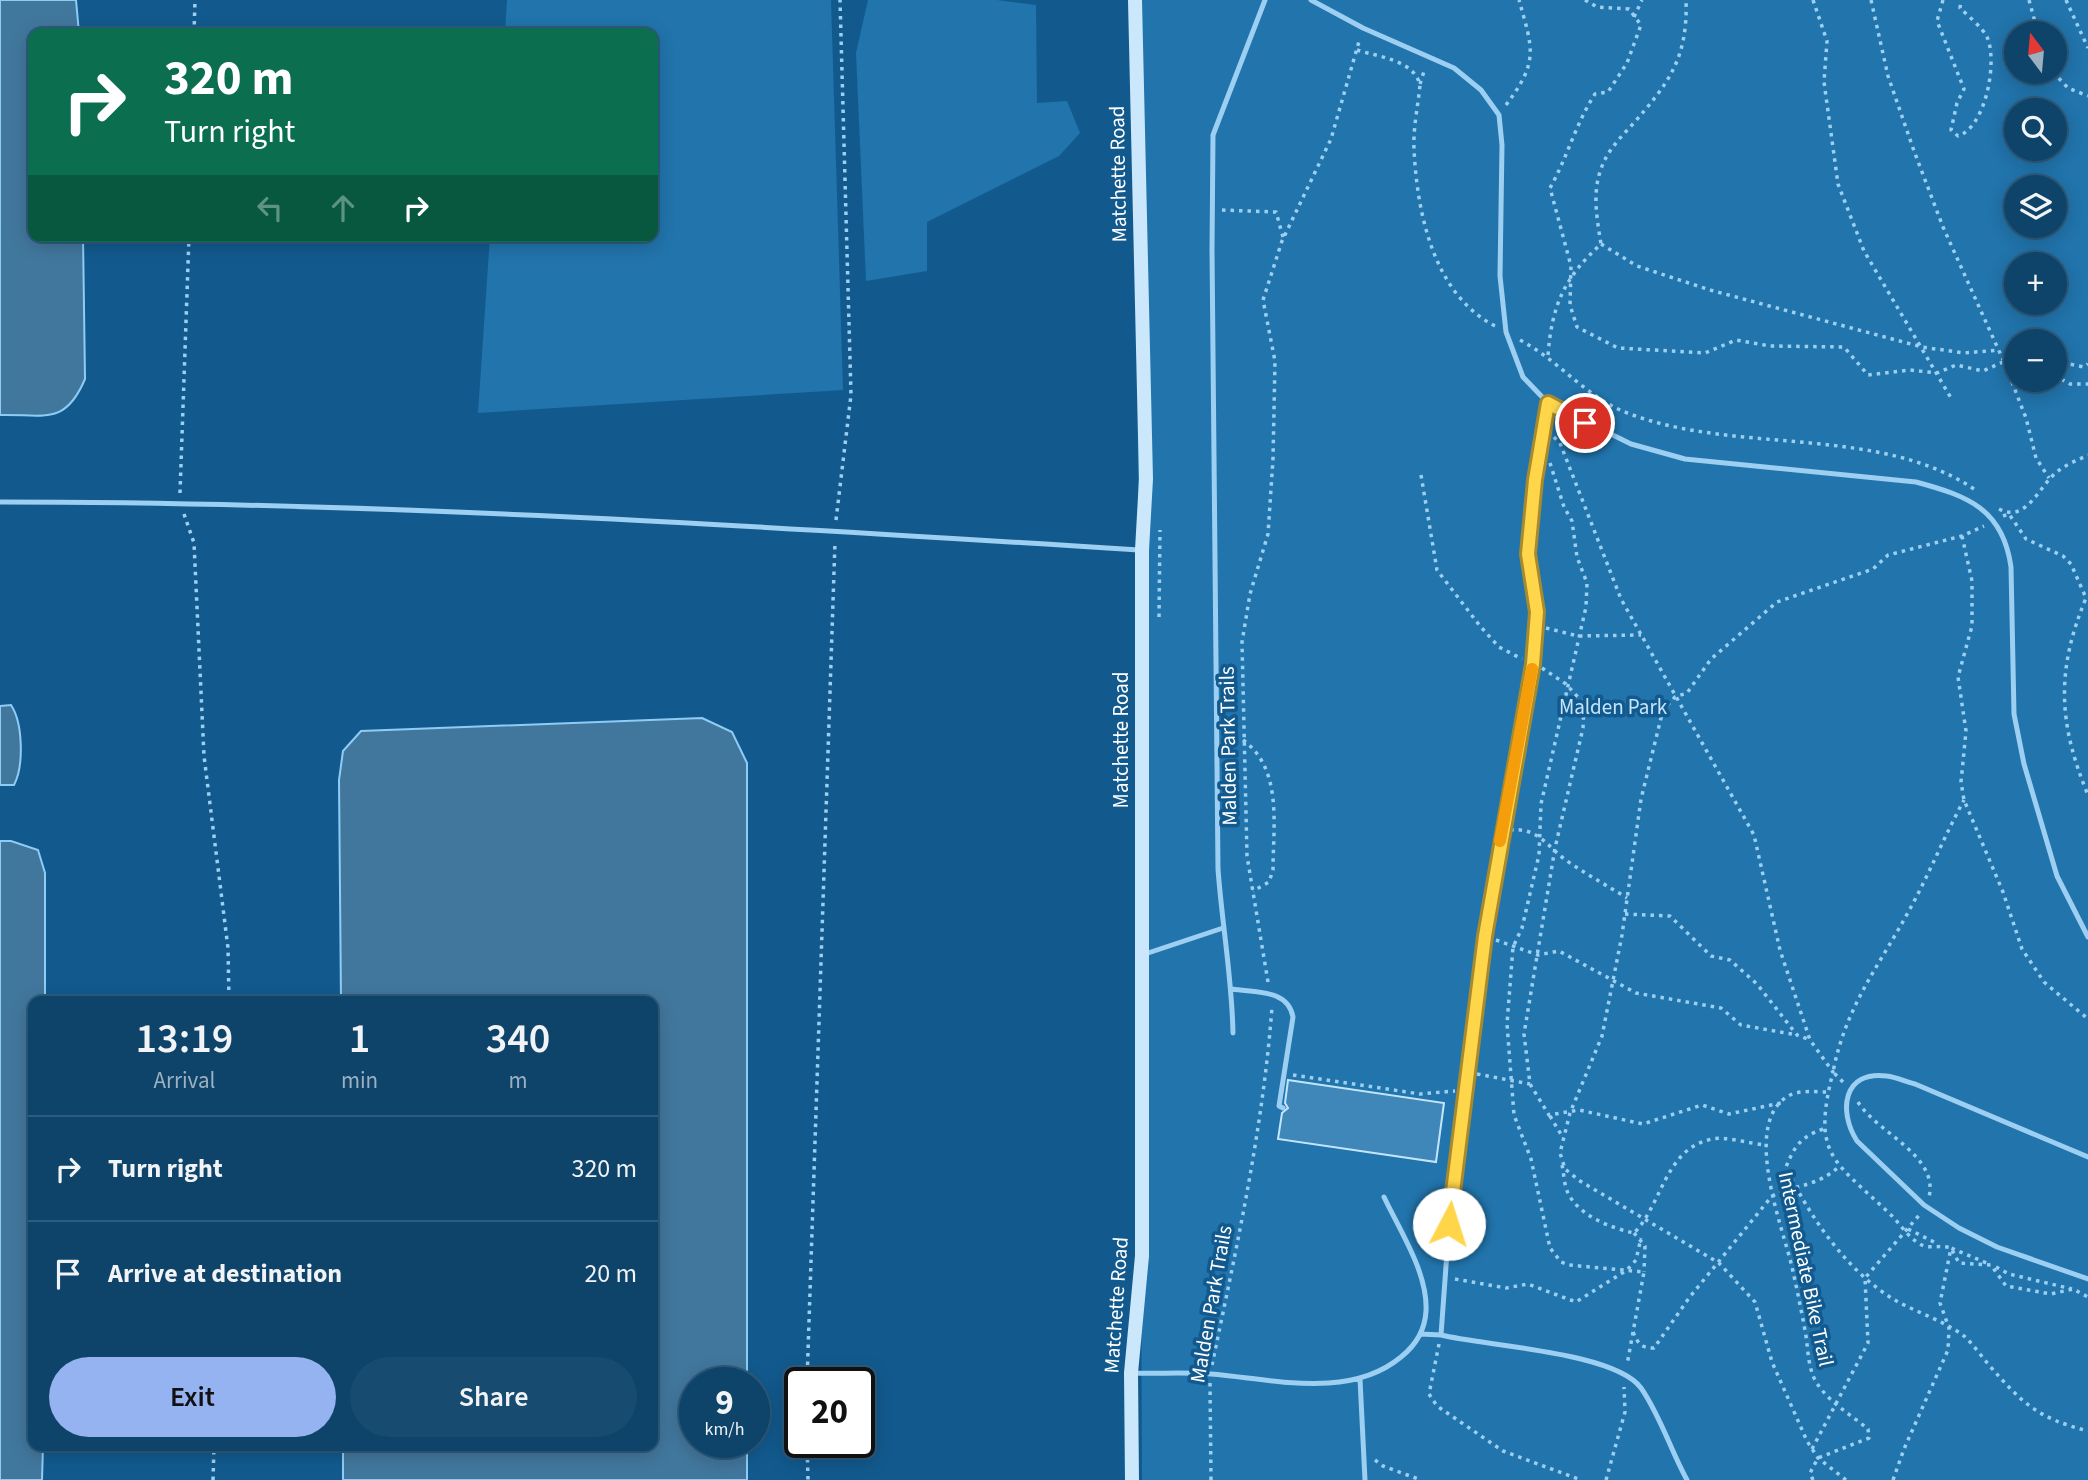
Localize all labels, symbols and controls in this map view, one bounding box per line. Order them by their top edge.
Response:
north arrow [2004,21,2067,84]
map controls [2004,21,2067,392]
text: 320 m [164,44,293,114]
icon: right [49,56,140,147]
button: search [2004,98,2067,161]
street label: Matchette Road [1102,105,1134,243]
text: Turn right [164,109,295,155]
button: layers [2004,175,2067,238]
icon: left [251,189,289,227]
icon: ahead [324,189,362,227]
icon: right [397,189,435,227]
button: + [2004,252,2067,315]
button: − [2004,329,2067,392]
pin [1555,393,1615,453]
icon: arrive [1566,404,1604,442]
street label: Malden Park Trails [1212,666,1244,826]
street label: Matchette Road [1106,672,1136,808]
park label: Malden Park [1559,692,1668,722]
text: 13:19 [136,1009,233,1069]
text: 1 [349,1009,370,1069]
text: 340 [486,1009,550,1069]
text: Arrival [154,1064,215,1097]
text: min [341,1064,378,1097]
text: m [509,1064,528,1097]
icon: right [49,1150,87,1188]
text: Turn right [108,1150,223,1187]
text: 320 m [571,1150,637,1187]
street label: Intermediate Bike Trail [1771,1169,1841,1369]
position arrow [1412,1187,1486,1261]
street label: Malden Park Trails [1182,1223,1240,1385]
street label: Matchette Road [1096,1236,1136,1374]
icon: arrive [49,1255,87,1293]
text: Arrive at destination [108,1255,342,1292]
text: 20 m [584,1255,637,1292]
button: Exit [49,1357,336,1437]
button: Share [350,1357,637,1437]
speed limit sign: 20 [784,1367,875,1458]
text: 9 [715,1378,734,1428]
text: km/h [705,1417,744,1442]

